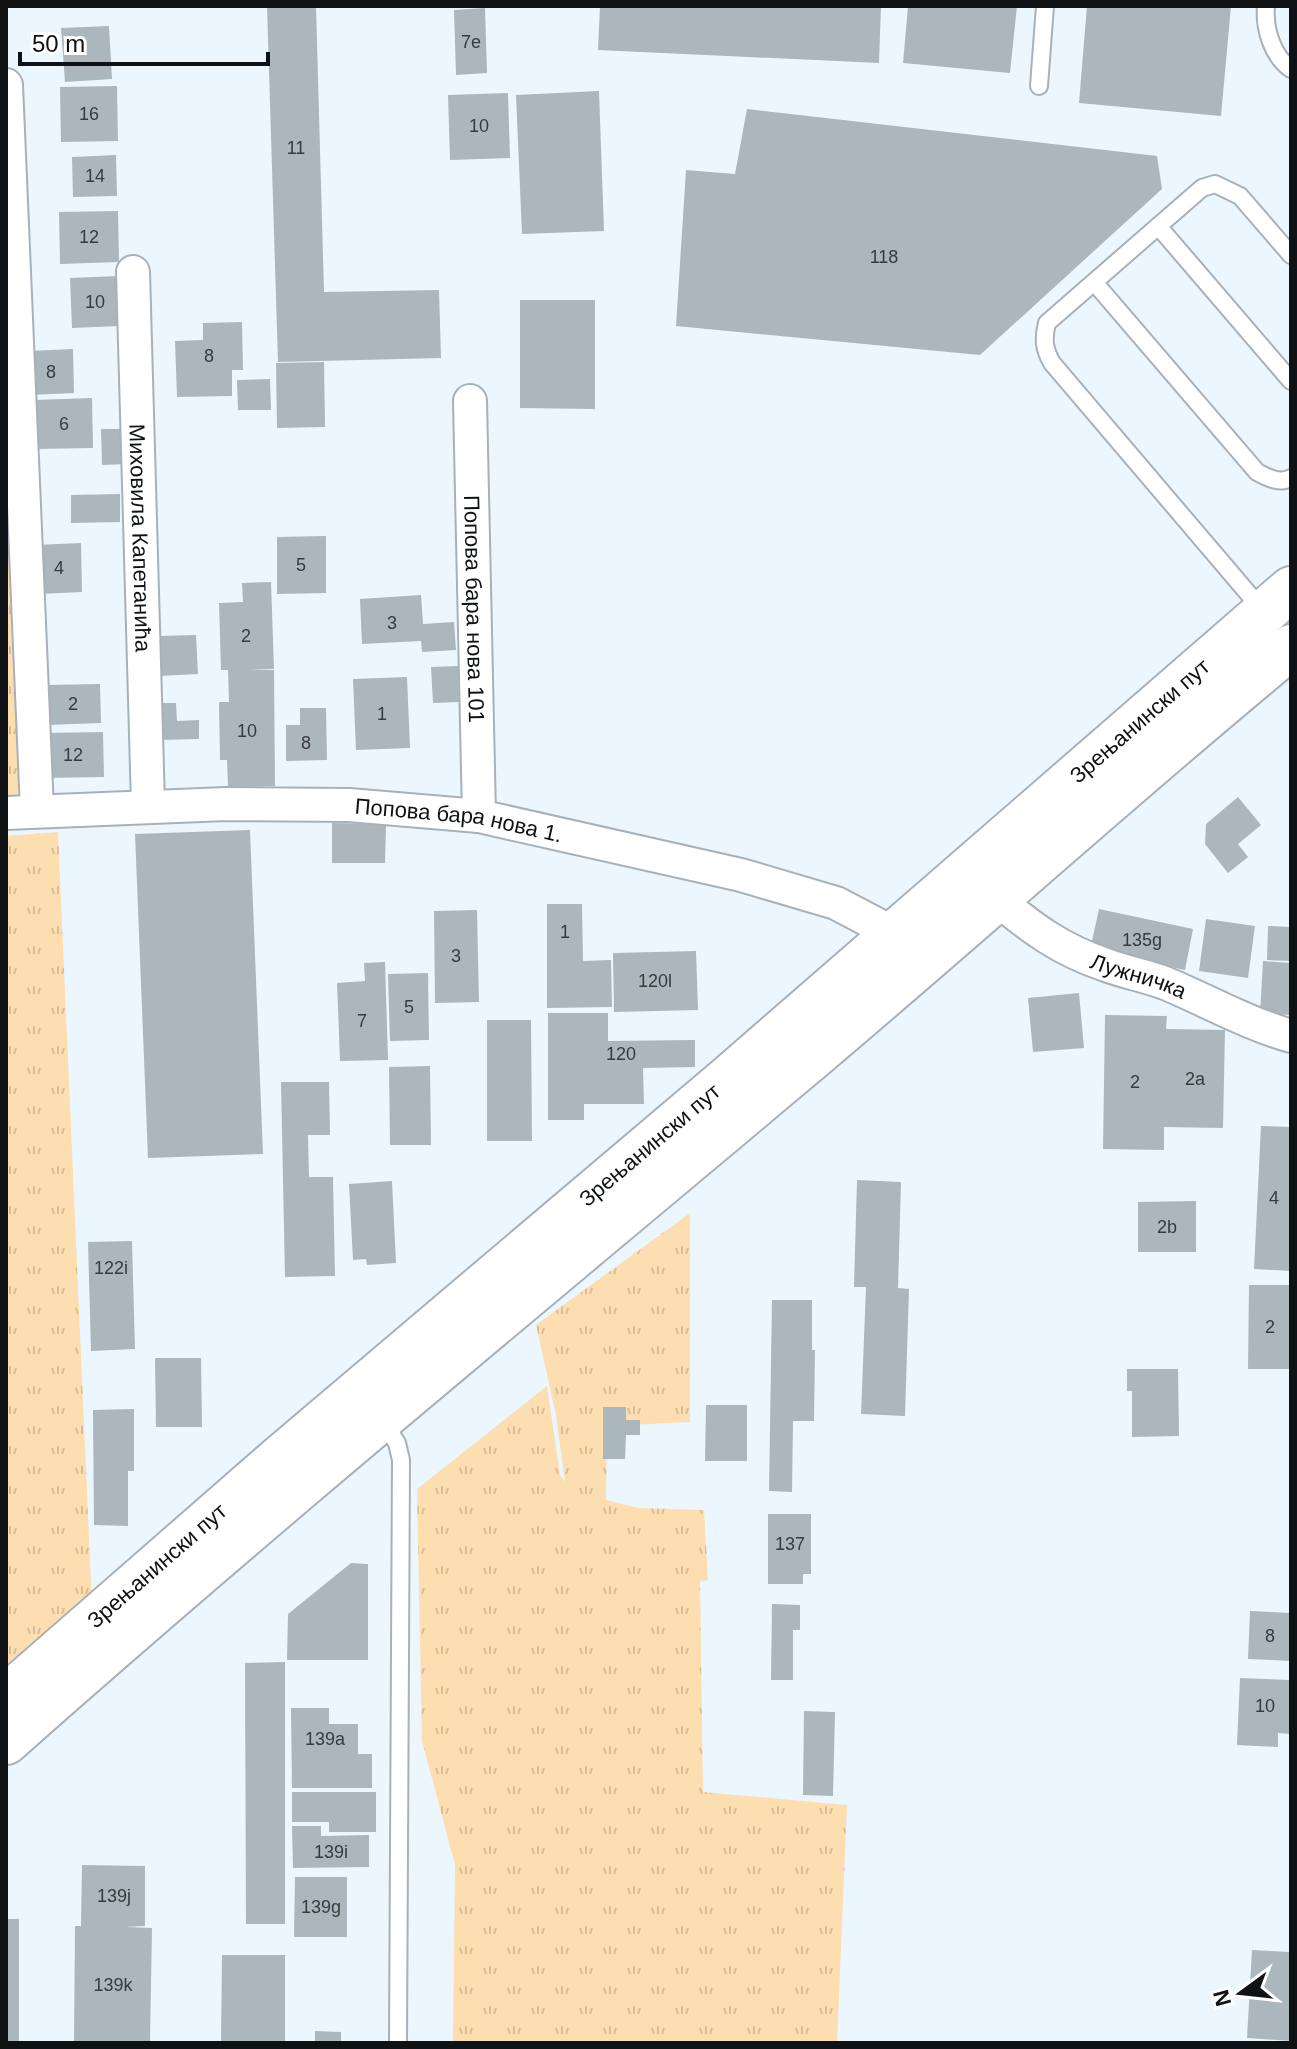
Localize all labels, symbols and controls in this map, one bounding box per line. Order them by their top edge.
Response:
scale bar [20,16,268,66]
text: 50 m [32,30,85,57]
house number: 7e [461,32,481,52]
house number: 16 [79,104,99,124]
house number: 10 [469,116,489,136]
house number: 11 [287,138,305,158]
house number: 14 [85,166,105,186]
house number: 12 [79,227,99,247]
house number: 118 [870,247,898,267]
house number: 10 [85,292,105,312]
house number: 8 [204,346,214,366]
house number: 8 [46,362,56,382]
house number: 6 [59,414,69,434]
street label: Миховила Капетанића [124,423,156,653]
street label: Попова бара нова 101 [459,495,489,723]
house number: 5 [296,555,306,575]
house number: 4 [54,558,64,578]
house number: 3 [387,613,397,633]
house number: 2 [241,626,251,646]
street label: Зрењанински пут [1065,654,1215,788]
house number: 2 [68,694,78,714]
house number: 1 [377,704,387,724]
house number: 10 [237,721,257,741]
house number: 8 [301,733,311,753]
house number: 12 [63,745,83,765]
street label: Попова бара нова 1. [354,794,565,847]
house number: 1 [560,922,570,942]
house number: 135g [1122,930,1162,950]
house number: 3 [451,946,461,966]
street label: Лужничка [1087,949,1191,1004]
house number: 120l [638,971,672,991]
house number: 5 [404,997,414,1017]
house number: 7 [357,1011,367,1031]
house number: 120 [606,1044,636,1064]
house number: 2a [1185,1069,1206,1089]
house number: 2 [1130,1072,1140,1092]
street label: Зрењанински пут [574,1078,725,1212]
house number: 4 [1269,1188,1279,1208]
house number: 2b [1157,1217,1177,1237]
house number: 122i [94,1258,128,1278]
house number: 2 [1265,1317,1275,1337]
street label: Зрењанински пут [82,1498,232,1633]
house number: 137 [775,1534,805,1554]
house number: 8 [1265,1626,1275,1646]
house number: 10 [1255,1696,1275,1716]
house number: 139a [305,1729,346,1749]
house number: 139i [314,1842,348,1862]
house number: 139j [97,1886,131,1906]
house number: 139g [301,1897,341,1917]
north arrow [1201,1953,1281,2033]
house number: 139k [93,1975,134,1995]
text: N [1208,1987,1236,2009]

